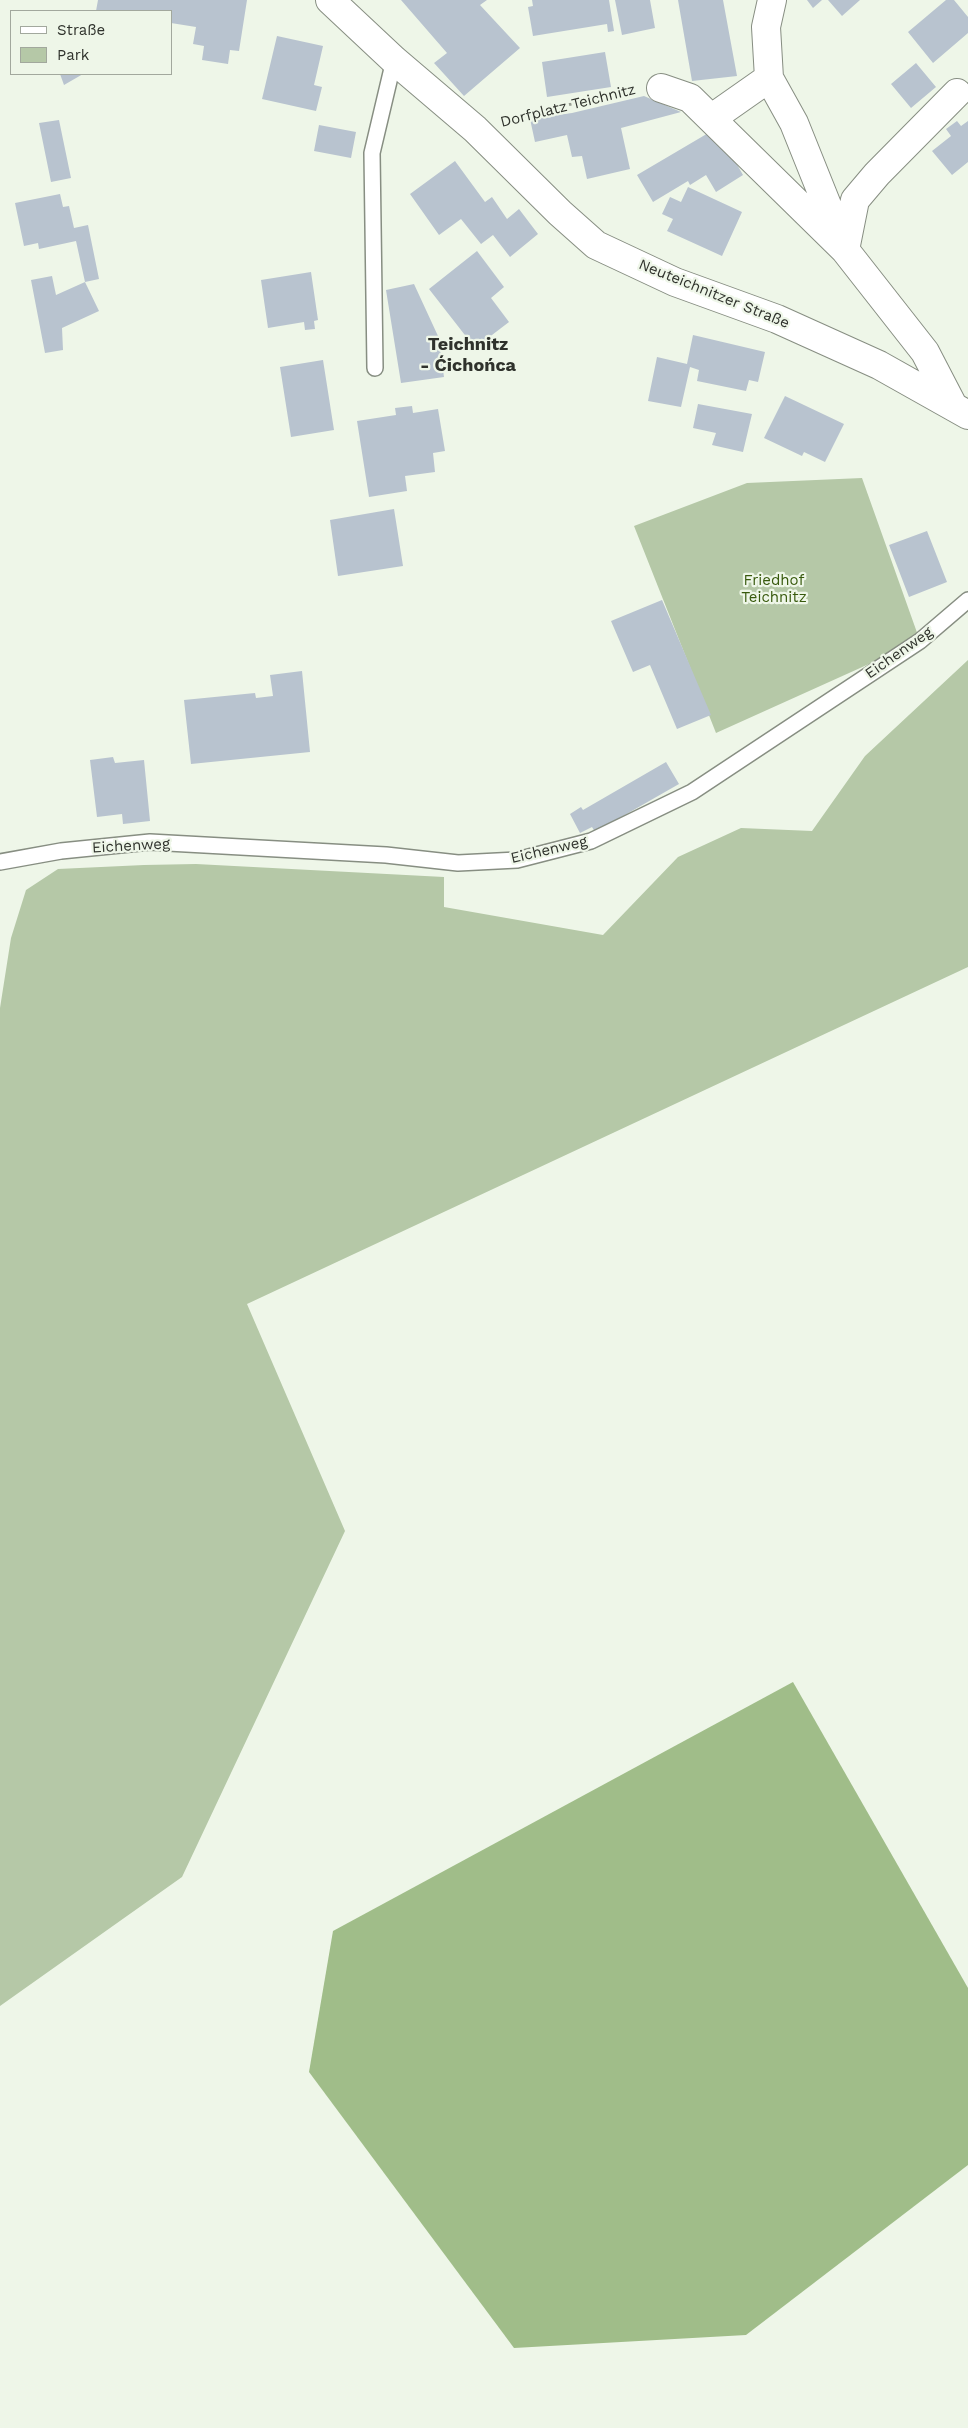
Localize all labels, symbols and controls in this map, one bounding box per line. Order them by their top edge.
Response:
legend [10,10,172,75]
text: Straße [57,21,105,39]
text: Park [57,46,89,64]
street label: Dorfplatz Teichnitz [499,80,637,132]
street label: Neuteichnitzer Straße [636,256,792,332]
district label: Teichnitz - Ćichońca [420,334,516,376]
park label: Friedhof Teichnitz [741,572,807,607]
street label: Eichenweg [862,623,936,683]
street label: Eichenweg [509,832,589,868]
street label: Eichenweg [92,835,170,857]

